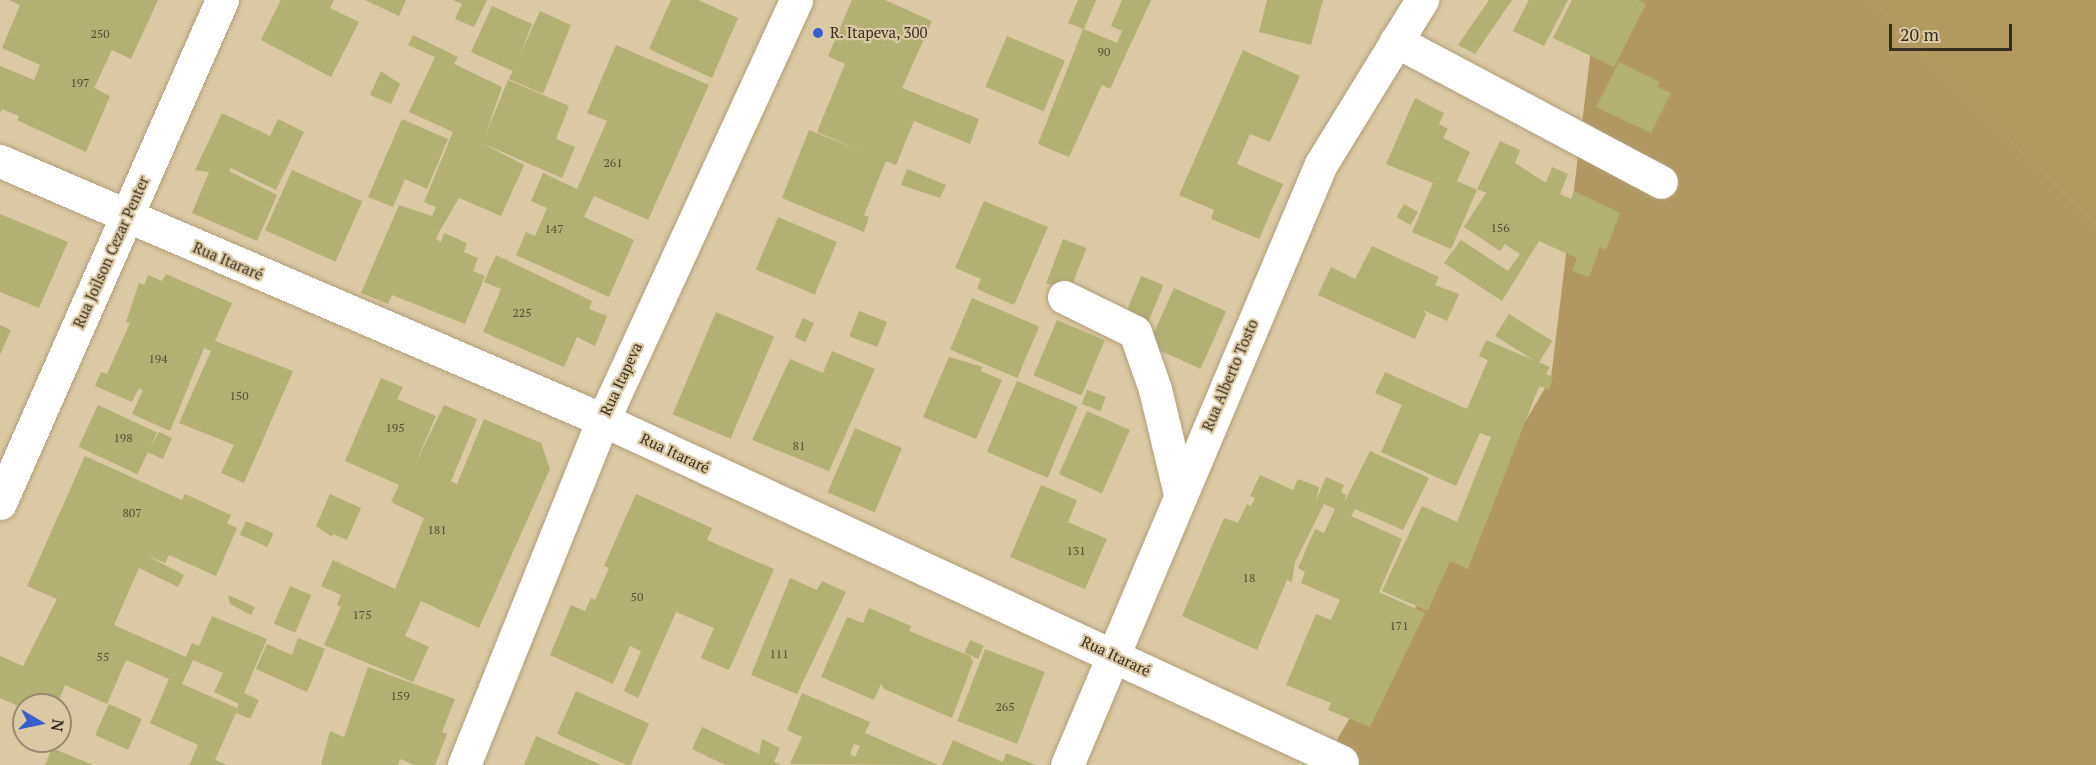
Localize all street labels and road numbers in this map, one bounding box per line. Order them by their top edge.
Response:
street label: Rua Joilson Cezar Penter [69,173,153,331]
street label: Rua Itararé [190,238,266,284]
street label: Rua Alberto Tosto [1198,316,1262,434]
street label: Rua Itapeva [596,340,646,418]
street label: Rua Itararé [637,429,713,477]
street label: Rua Itararé [1078,632,1154,680]

